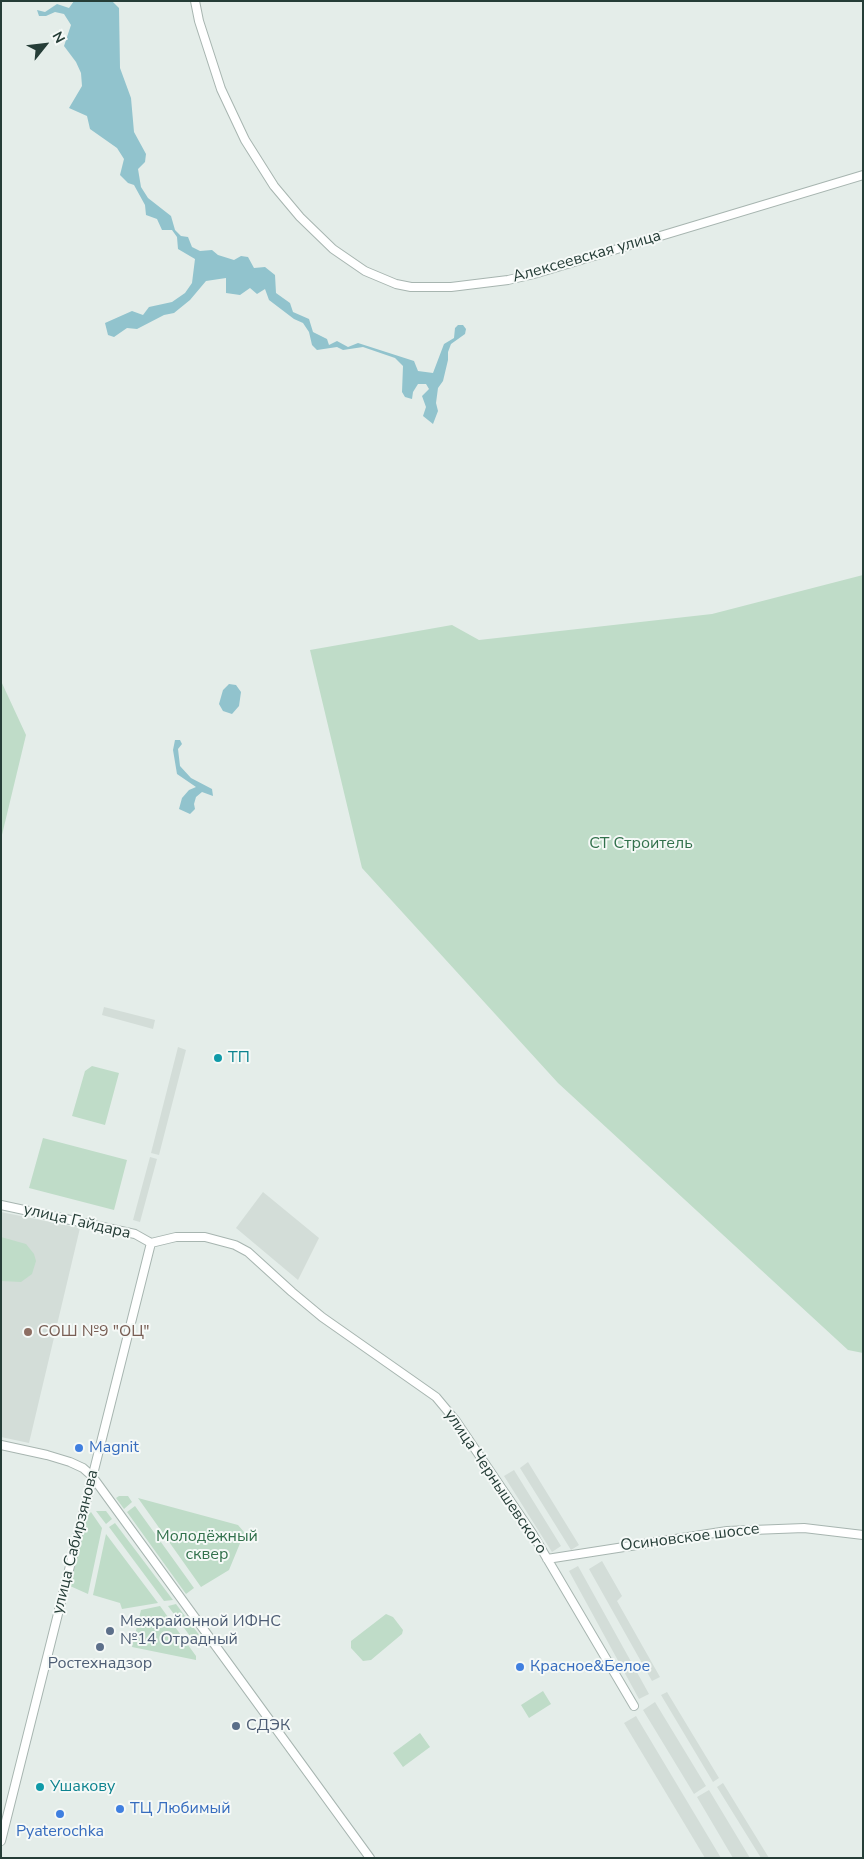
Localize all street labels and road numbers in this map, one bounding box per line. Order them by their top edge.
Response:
street label: Алексеевская улица [511,227,663,287]
street label: улица Гайдара [22,1200,132,1244]
street label: улица Чернышевского [439,1406,551,1558]
street label: улица Сабирзянова [49,1468,103,1616]
street label: Осиновское шоссе [619,1520,761,1556]

